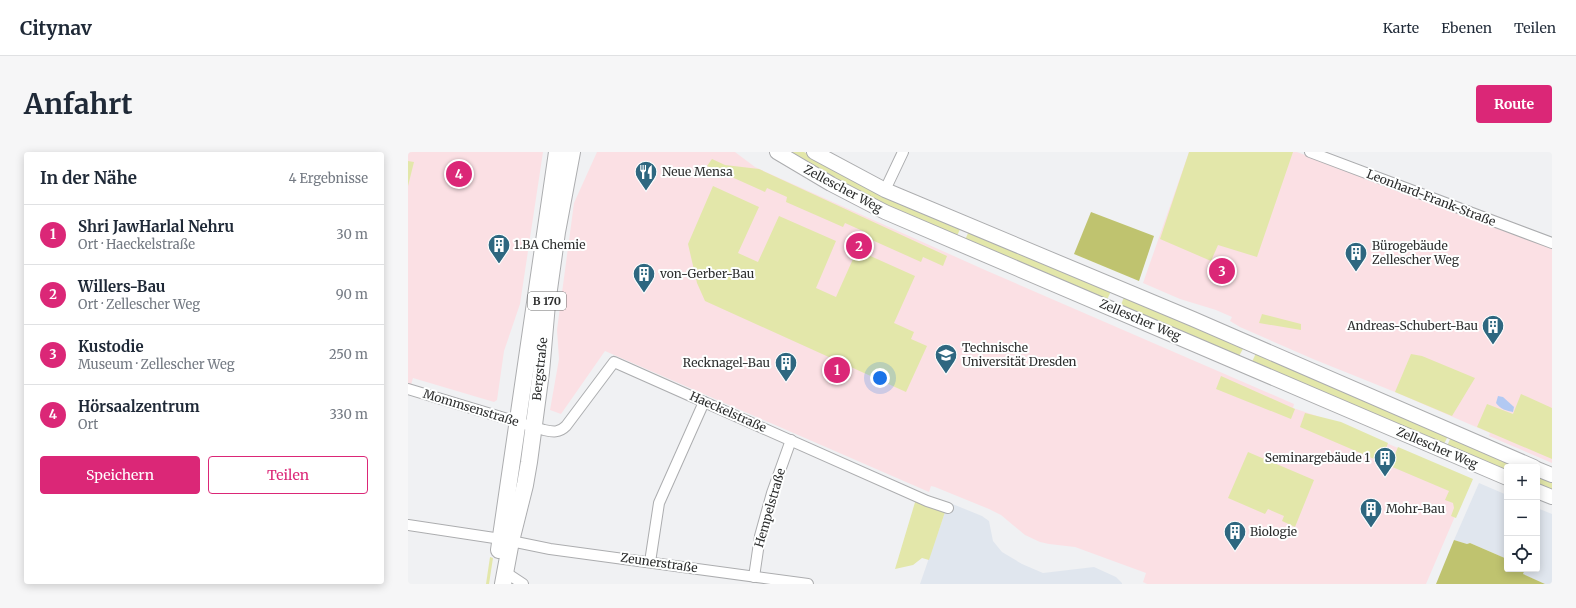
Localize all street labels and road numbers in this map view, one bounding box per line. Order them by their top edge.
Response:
street label: Zellescher Weg [801,162,886,216]
street label: Leonhard-Frank-Straße [1365,166,1498,229]
road number: B 170 [528,292,566,310]
street label: Zellescher Weg [1097,296,1184,344]
street label: Bergstraße [529,337,550,401]
street label: Mommsenstraße [421,386,521,429]
street label: Haeckelstraße [688,388,769,435]
street label: Zellescher Weg [1394,424,1481,472]
street label: Hempelstraße [751,467,788,549]
street label: Zeunerstraße [620,550,699,575]

